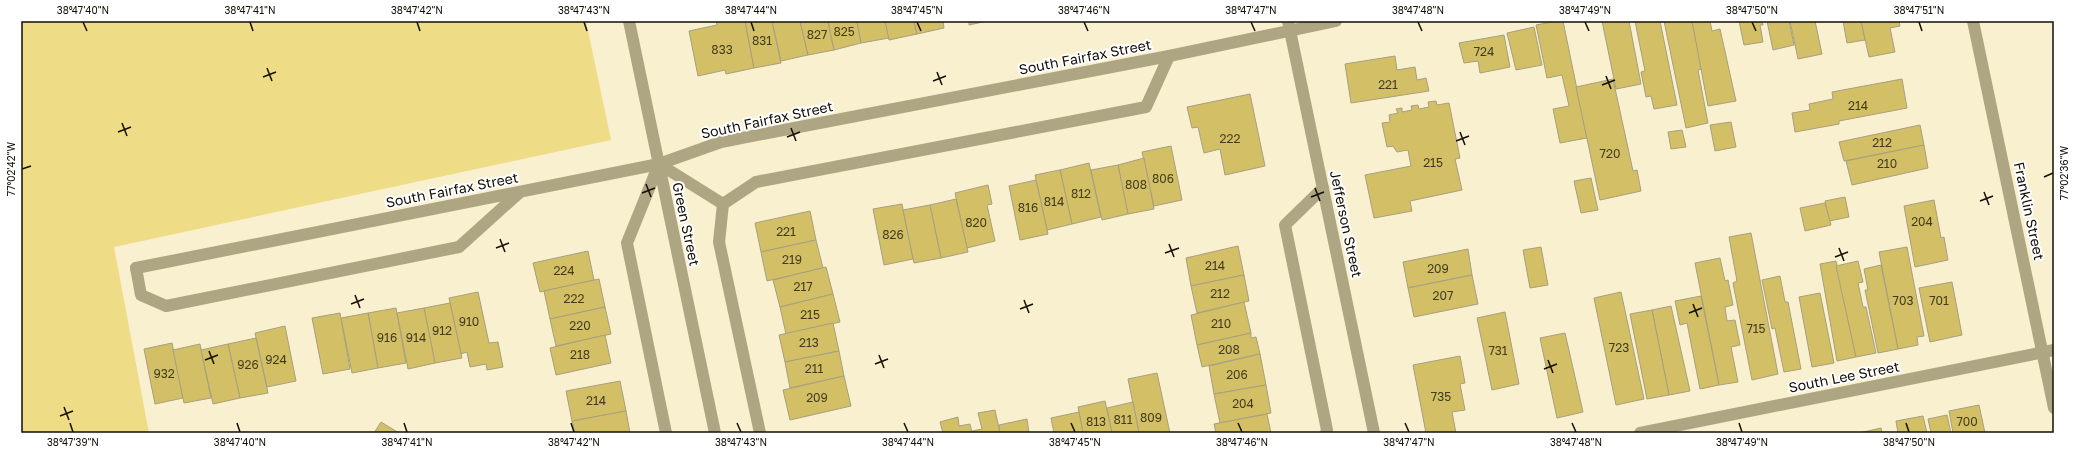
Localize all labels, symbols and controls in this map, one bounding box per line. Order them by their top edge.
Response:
text: 38°47'40"N [57,4,109,16]
text: 38°47'41"N [225,4,276,16]
text: 38°47'42"N [391,4,443,16]
text: 38°47'43"N [558,4,610,16]
text: 38°47'44"N [725,4,777,16]
text: 38°47'45"N [891,4,943,16]
text: 38°47'46"N [1058,4,1110,16]
text: 38°47'47"N [1225,4,1277,16]
text: 38°47'48"N [1392,4,1444,16]
text: 38°47'49"N [1559,4,1611,16]
text: 38°47'50"N [1726,4,1778,16]
text: 38°47'51"N [1894,4,1944,16]
house number: 825 [833,24,855,39]
house number: 827 [807,27,827,42]
house number: 831 [752,33,772,48]
street label: South Fairfax Street [1017,35,1152,78]
house number: 833 [711,42,733,57]
house number: 724 [1474,44,1494,59]
house number: 221 [1378,77,1398,92]
street label: South Fairfax Street [699,97,834,142]
house number: 214 [1848,98,1868,113]
house number: 222 [1220,131,1240,146]
house number: 212 [1872,135,1892,150]
text: 77°02'42"W [5,141,17,196]
text: 77°02'36"W [2058,145,2070,200]
house number: 720 [1600,146,1620,161]
house number: 215 [1423,155,1443,170]
house number: 210 [1877,156,1897,171]
street label: Franklin Street [2011,160,2048,262]
street label: South Fairfax Street [384,168,519,211]
street label: Jefferson Street [1327,169,1366,279]
house number: 806 [1152,171,1174,186]
house number: 808 [1125,177,1147,192]
street label: Green Street [669,181,704,267]
house number: 812 [1071,186,1091,201]
house number: 814 [1044,194,1064,209]
house number: 816 [1018,200,1038,215]
house number: 204 [1911,214,1933,229]
house number: 820 [965,215,987,230]
house number: 221 [776,224,796,239]
house number: 826 [882,227,904,242]
house number: 219 [782,252,802,267]
house number: 214 [1205,258,1225,273]
house number: 209 [1427,261,1449,276]
house number: 224 [553,263,575,278]
house number: 217 [793,279,813,294]
house number: 212 [1210,286,1230,301]
house number: 207 [1433,288,1453,303]
house number: 222 [564,291,584,306]
house number: 703 [1893,293,1913,308]
house number: 701 [1929,293,1949,308]
house number: 215 [800,307,820,322]
house number: 910 [459,314,479,329]
house number: 210 [1211,316,1231,331]
house number: 220 [569,318,591,333]
house number: 715 [1746,321,1766,336]
house number: 912 [432,323,452,338]
house number: 916 [377,330,397,345]
house number: 914 [406,330,426,345]
house number: 213 [799,335,819,350]
house number: 723 [1609,340,1629,355]
house number: 208 [1218,342,1240,357]
house number: 731 [1488,343,1508,358]
house number: 218 [570,347,590,362]
house number: 924 [265,352,287,367]
house number: 926 [237,357,259,372]
street label: South Lee Street [1787,357,1901,396]
house number: 211 [805,361,823,376]
house number: 932 [153,366,175,381]
house number: 206 [1226,367,1248,382]
house number: 735 [1431,389,1451,404]
house number: 209 [806,390,828,405]
house number: 214 [586,393,606,408]
house number: 204 [1232,396,1254,411]
house number: 809 [1140,410,1162,425]
house number: 811 [1114,412,1133,427]
house number: 813 [1086,414,1106,429]
house number: 700 [1956,414,1978,429]
text: 38°47'39"N [47,436,99,448]
text: 38°47'40"N [214,436,266,448]
text: 38°47'41"N [382,436,433,448]
text: 38°47'42"N [548,436,600,448]
text: 38°47'43"N [715,436,767,448]
text: 38°47'44"N [882,436,934,448]
text: 38°47'45"N [1049,436,1101,448]
text: 38°47'46"N [1216,436,1268,448]
text: 38°47'47"N [1383,436,1435,448]
text: 38°47'48"N [1550,436,1602,448]
text: 38°47'49"N [1716,436,1768,448]
text: 38°47'50"N [1883,436,1935,448]

